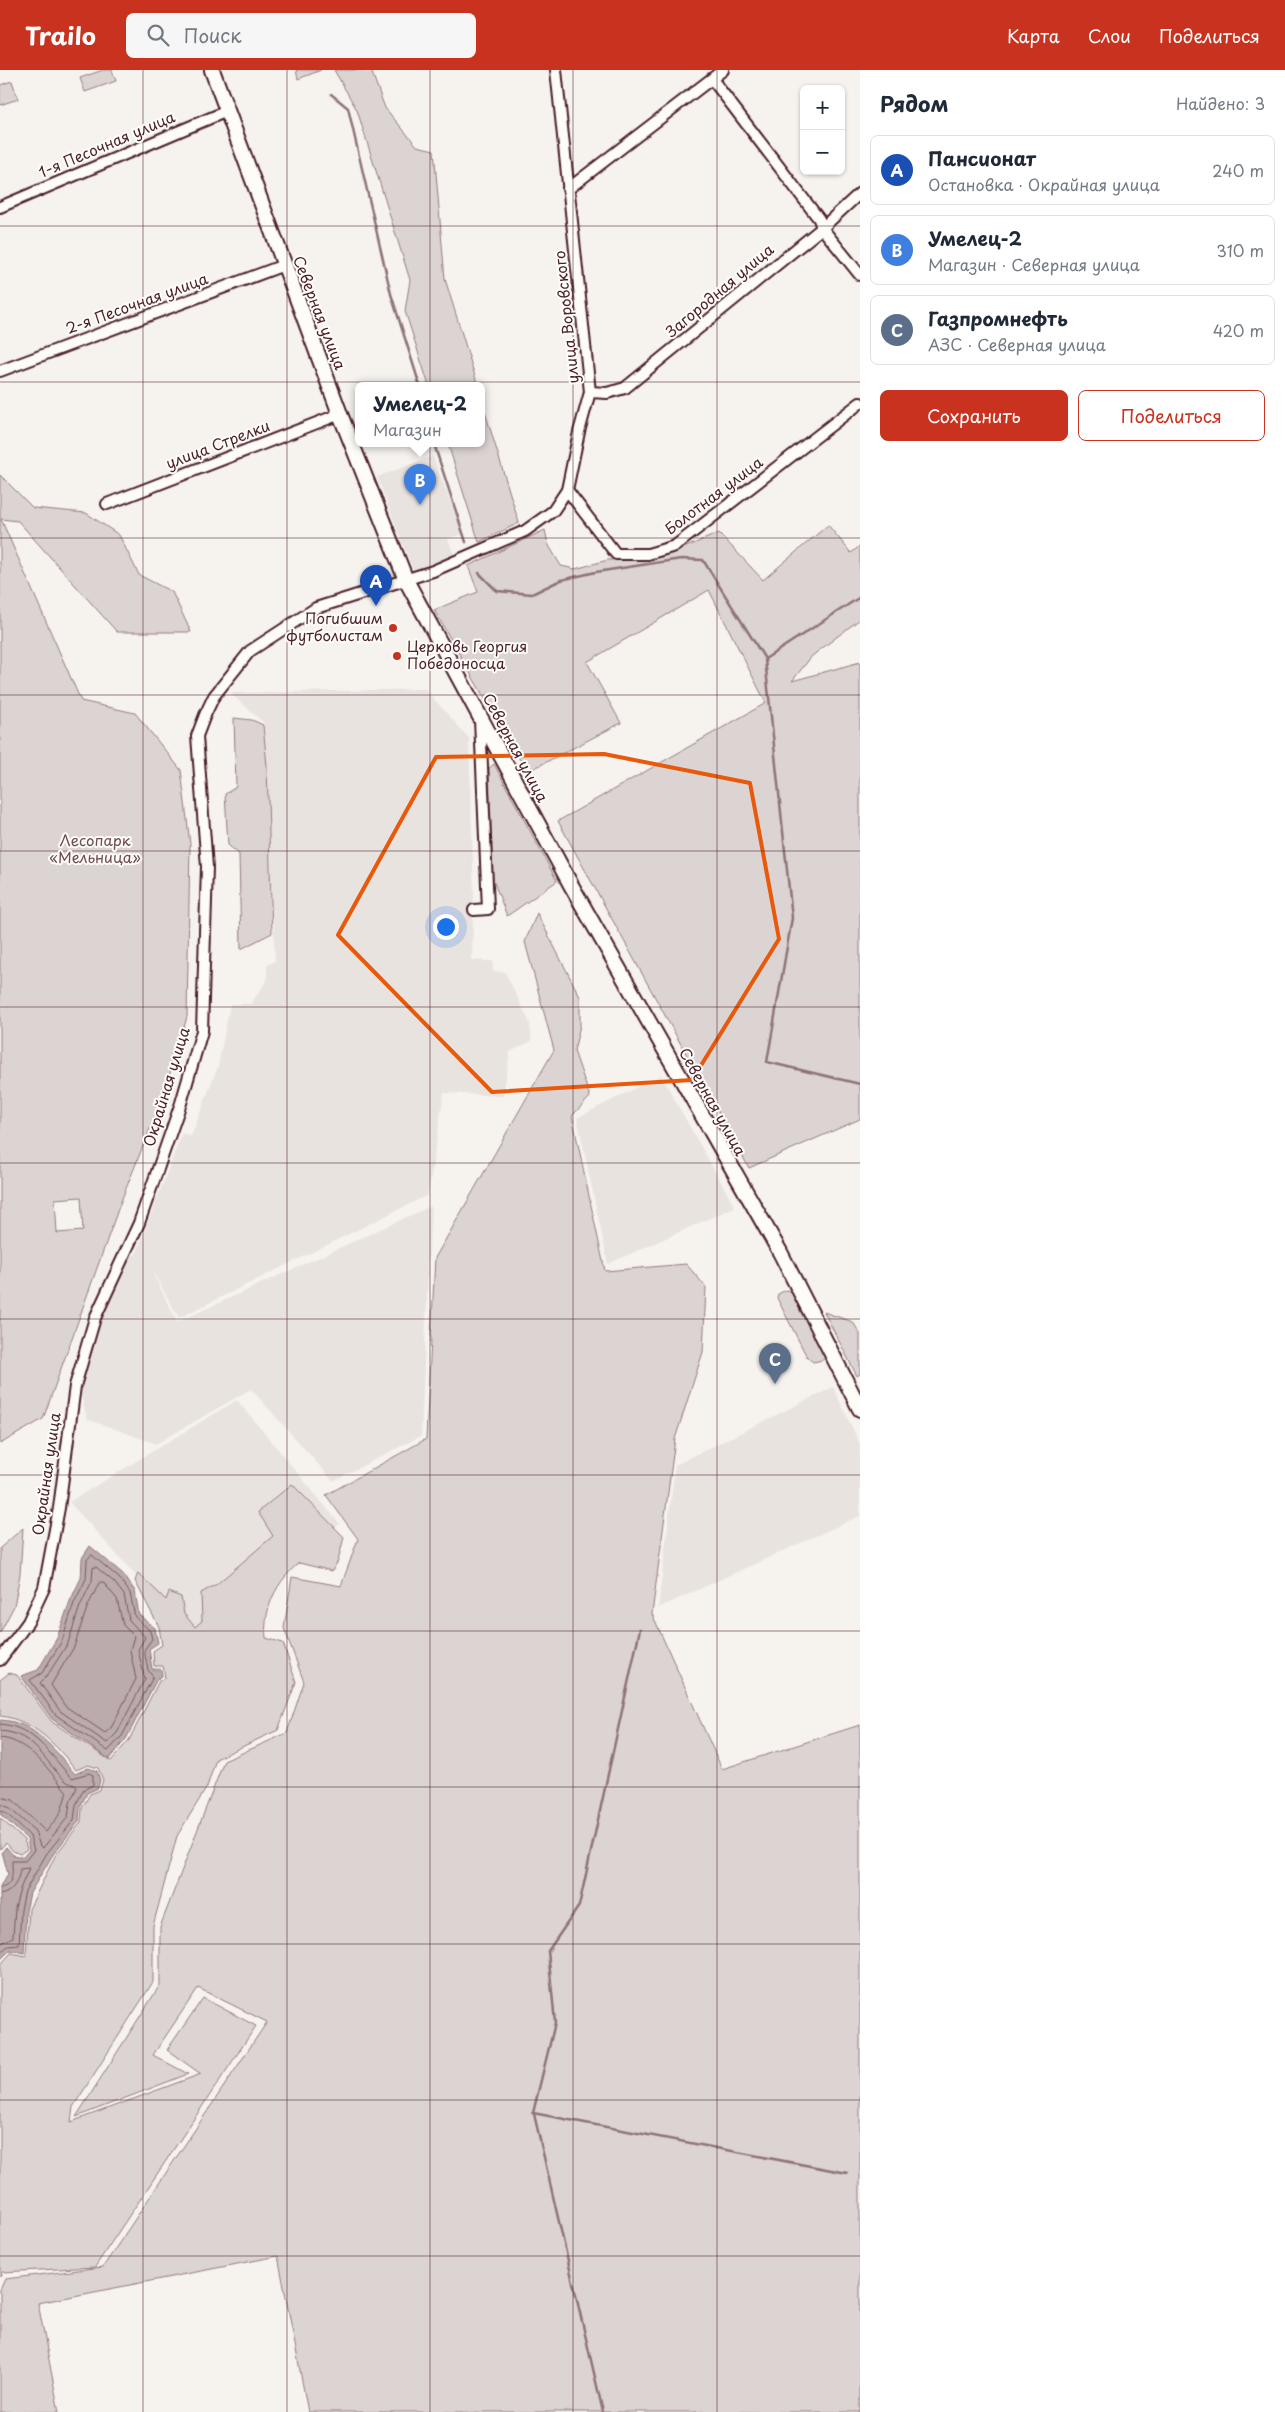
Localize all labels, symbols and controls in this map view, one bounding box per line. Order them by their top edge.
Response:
search box [126,13,476,58]
text: Trailo [25,17,96,53]
icon: search [144,21,172,49]
text: Поиск [184,21,242,49]
text: Карта [1007,22,1060,49]
text: Слои [1088,22,1131,49]
text: Поделиться [1159,22,1260,49]
map controls [800,85,845,175]
button: + [800,85,845,130]
text: Рядом [880,87,948,119]
text: Найдено: 3 [1176,91,1265,115]
street label: 1-я Песочная улица [35,104,179,183]
button: − [800,130,845,175]
text: Пансионат [928,144,1036,172]
text: A [891,158,903,182]
text: 240 m [1212,158,1264,182]
text: Остановка · Окрайная улица [928,172,1160,196]
text: Умелец-2 [928,224,1022,252]
street label: Загородная улица [660,237,779,342]
text: B [892,238,902,262]
text: 310 m [1216,238,1264,262]
street label: улица Воровского [547,249,584,385]
street label: Северная улица [288,252,353,373]
text: Магазин · Северная улица [928,252,1140,276]
street label: 2-я Песочная улица [62,266,211,339]
text: Газпромнефть [928,304,1068,332]
text: C [891,318,903,342]
text: 420 m [1213,318,1264,342]
text: АЗС · Северная улица [928,332,1106,356]
popup [355,382,485,447]
text: Умелец-2 [373,389,467,417]
button: Сохранить [880,390,1068,441]
button: Поделиться [1078,390,1265,441]
street label: улица Стрелки [162,413,273,474]
text: Магазин [373,417,442,441]
street label: Болотная улица [659,450,767,539]
pin: B [404,464,436,505]
pin: A [360,565,392,606]
place label: Погибшим футболистам [286,606,383,646]
marker: Погибшим футболистам [387,622,399,634]
place label: Церковь Георгия Победоносца [407,634,527,674]
marker: Церковь Георгия Победоносца [391,650,403,662]
street label: Северная улица [478,689,555,806]
park label: Лесопарк «Мельница» [49,828,141,868]
your location [433,914,459,940]
street label: Окрайная улица [136,1023,195,1149]
street label: Северная улица [674,1043,753,1160]
pin: C [759,1343,791,1384]
street label: Окрайная улица [26,1410,66,1537]

